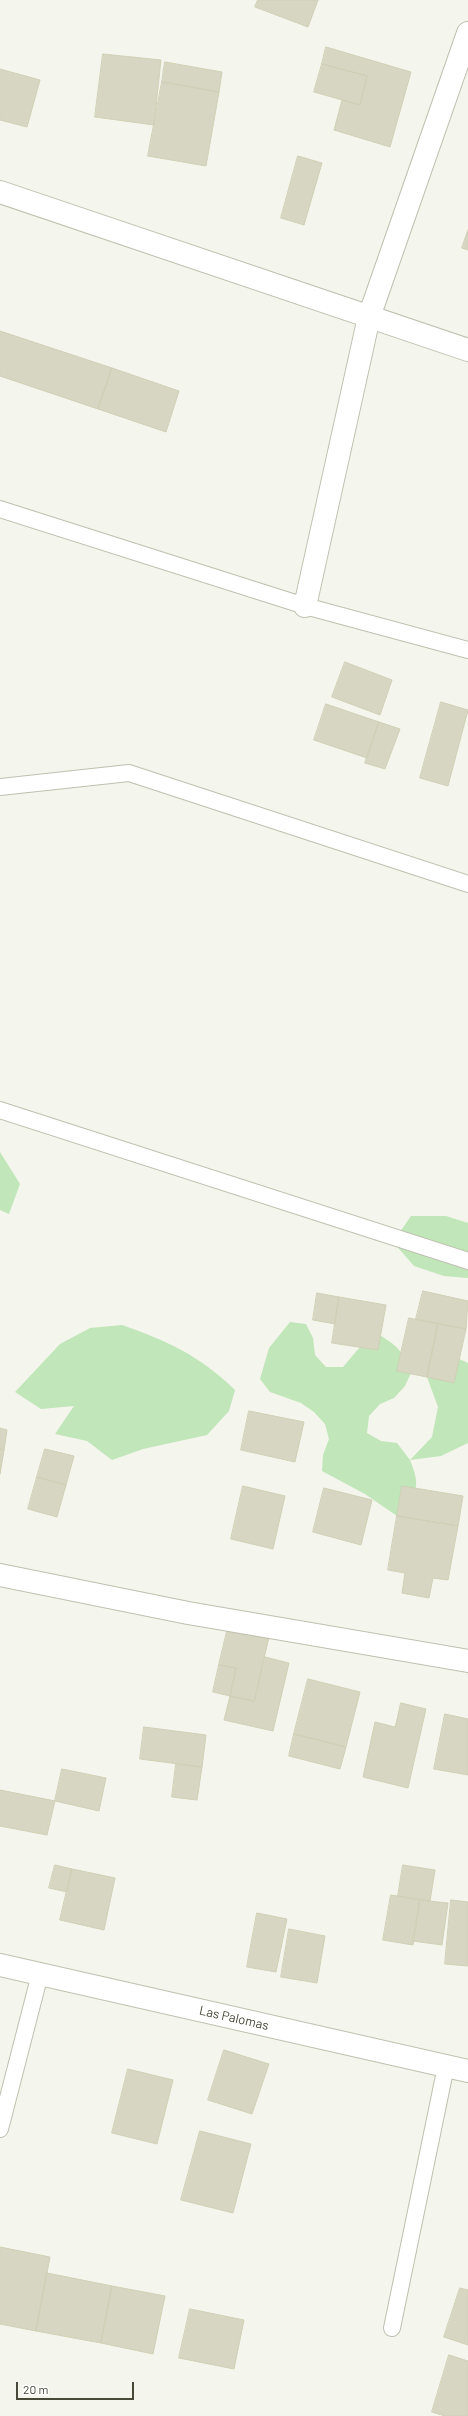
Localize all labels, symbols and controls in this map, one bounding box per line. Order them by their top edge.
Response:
street label: Las Palomas [198,2002,270,2034]
scale bar [18,2374,136,2400]
text: 20 m [23,2382,49,2396]

